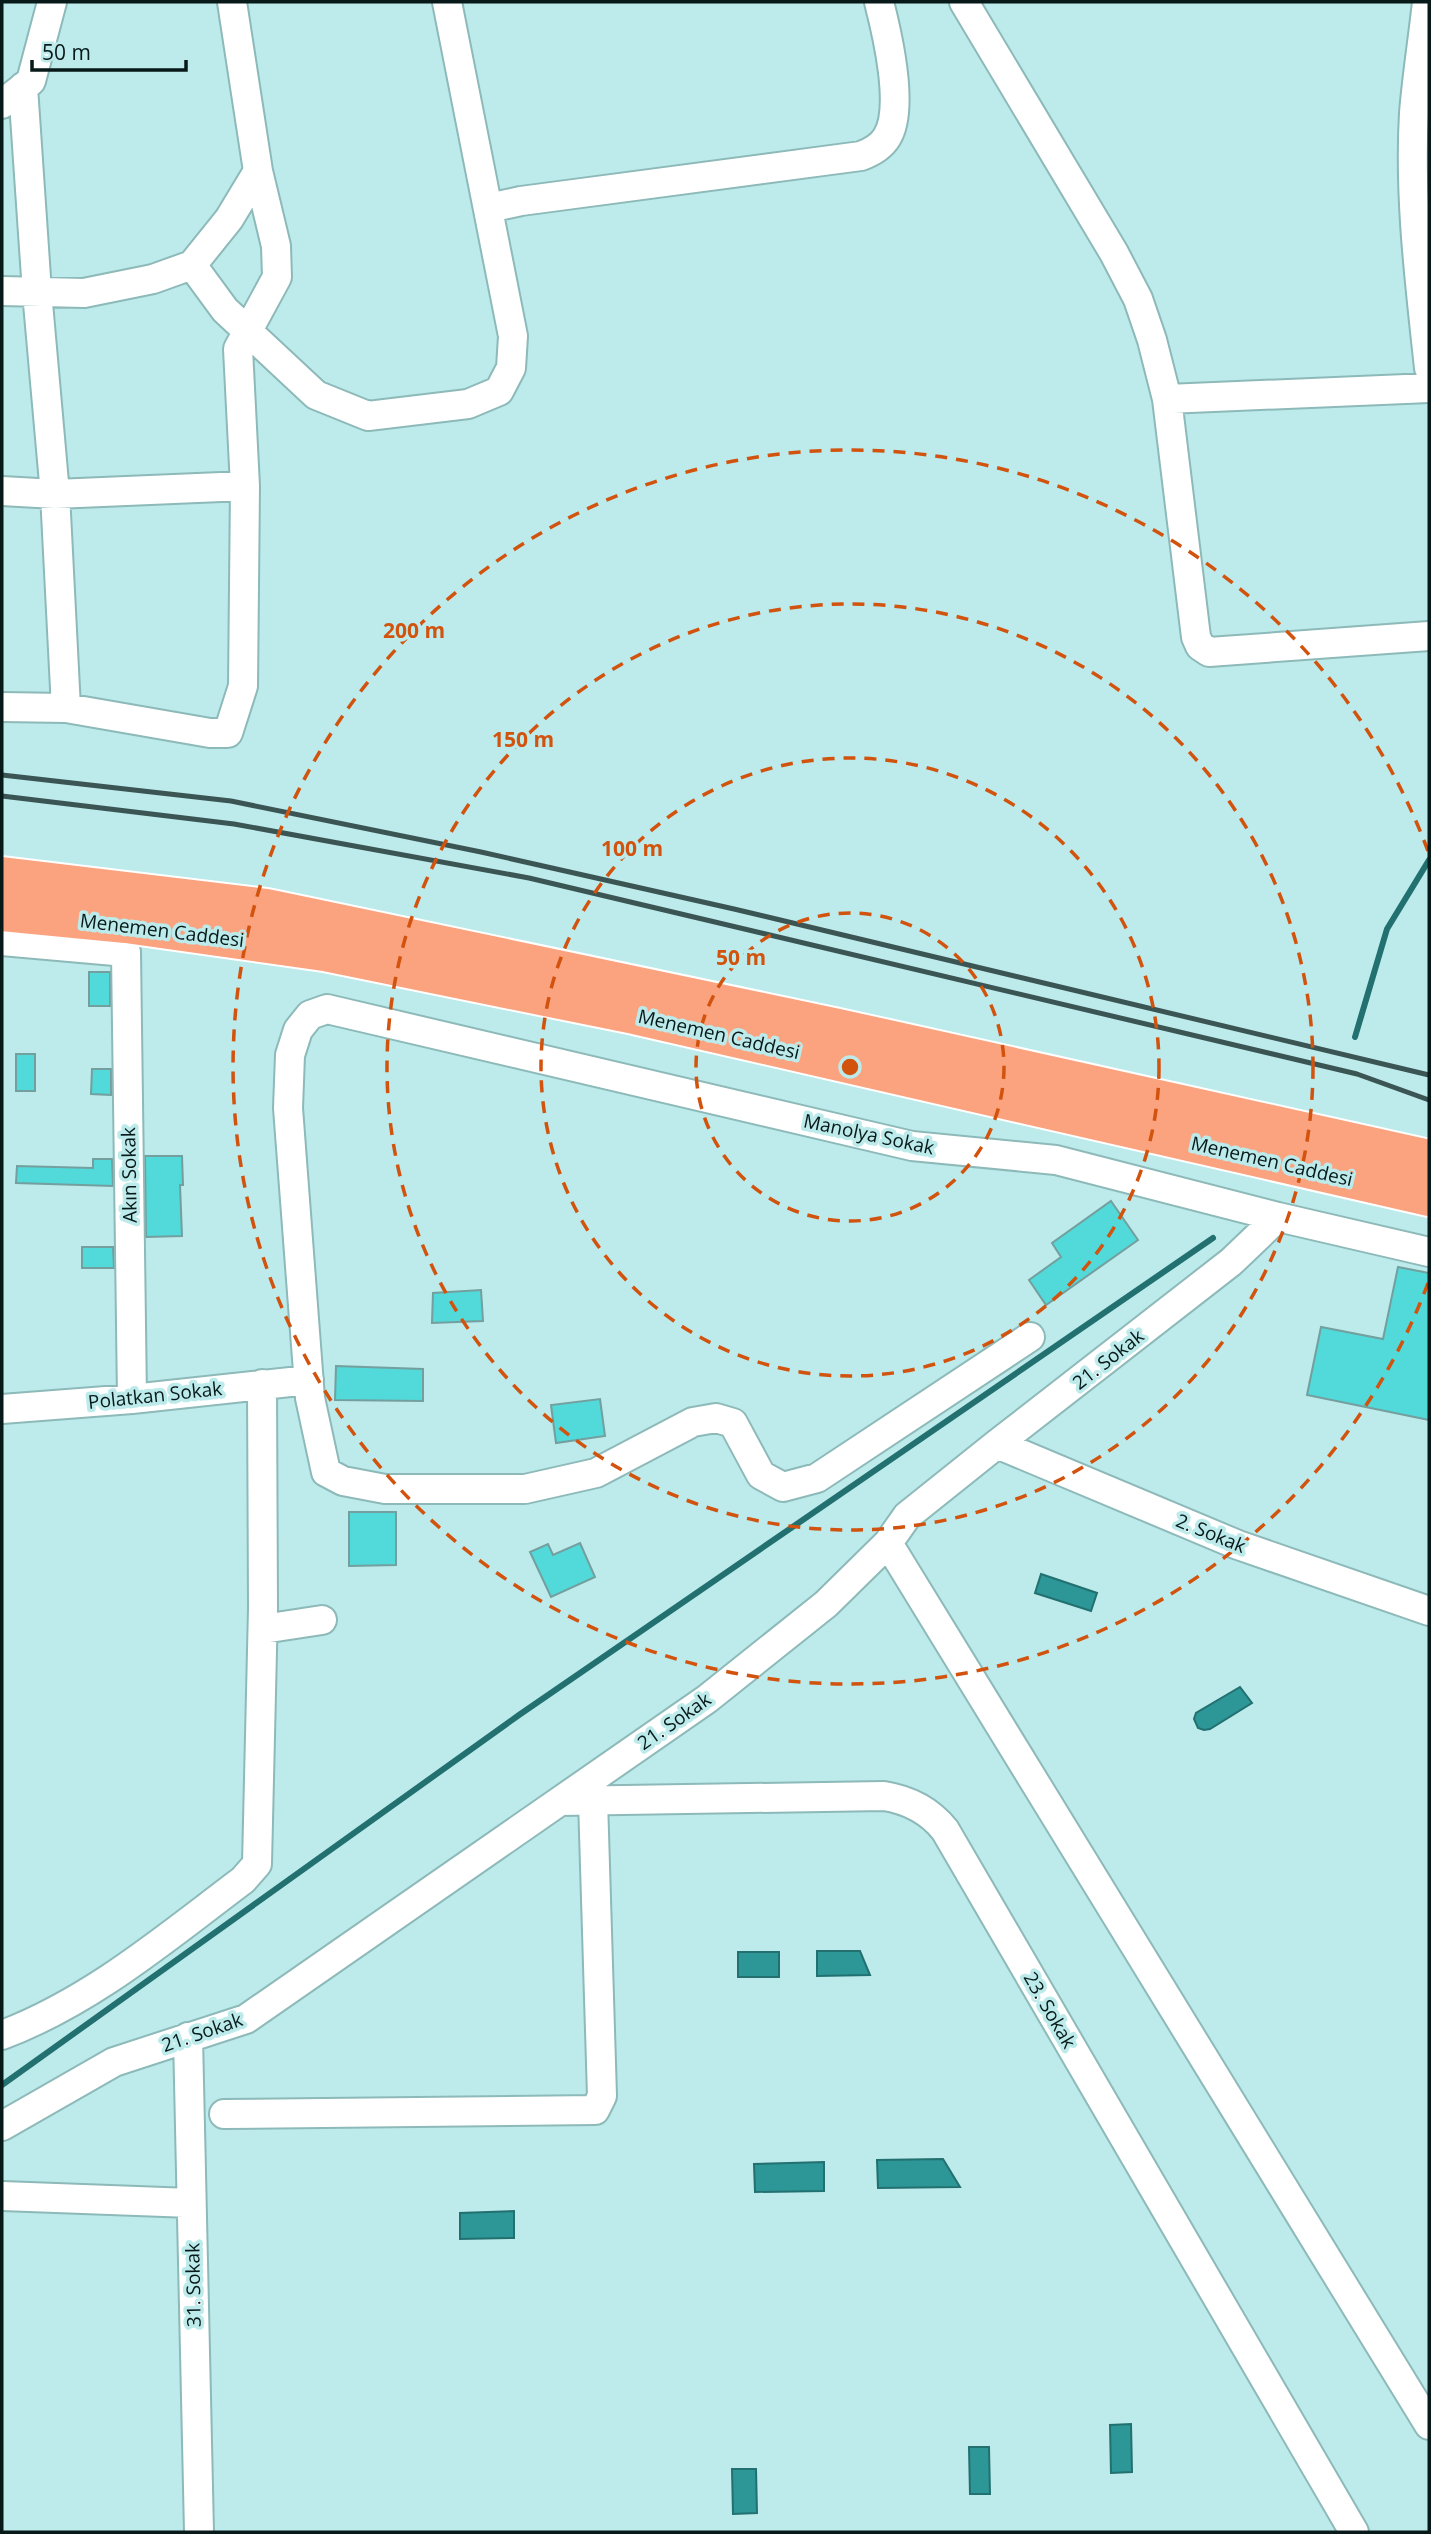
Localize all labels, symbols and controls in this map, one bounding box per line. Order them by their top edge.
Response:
scale bar [32,28,186,72]
text: 50 m [42,38,91,66]
text: 200 m [383,616,445,644]
text: 150 m [492,725,554,753]
text: 100 m [601,834,663,862]
street label: Menemen Caddesi [78,907,246,953]
text: 50 m [716,943,766,971]
street label: Menemen Caddesi [636,1003,802,1065]
centre of rings [838,1055,862,1079]
street label: Manolya Sokak [801,1107,937,1161]
street label: Akın Sokak [115,1127,143,1223]
street label: Menemen Caddesi [1189,1130,1355,1192]
street label: 21. Sokak [1067,1323,1149,1395]
street label: Polatkan Sokak [87,1375,223,1415]
street label: 2. Sokak [1172,1507,1250,1559]
street label: 21. Sokak [632,1686,716,1756]
street label: 23. Sokak [1018,1967,1082,2053]
street label: 21. Sokak [158,2006,246,2058]
street label: 31. Sokak [179,2243,207,2327]

